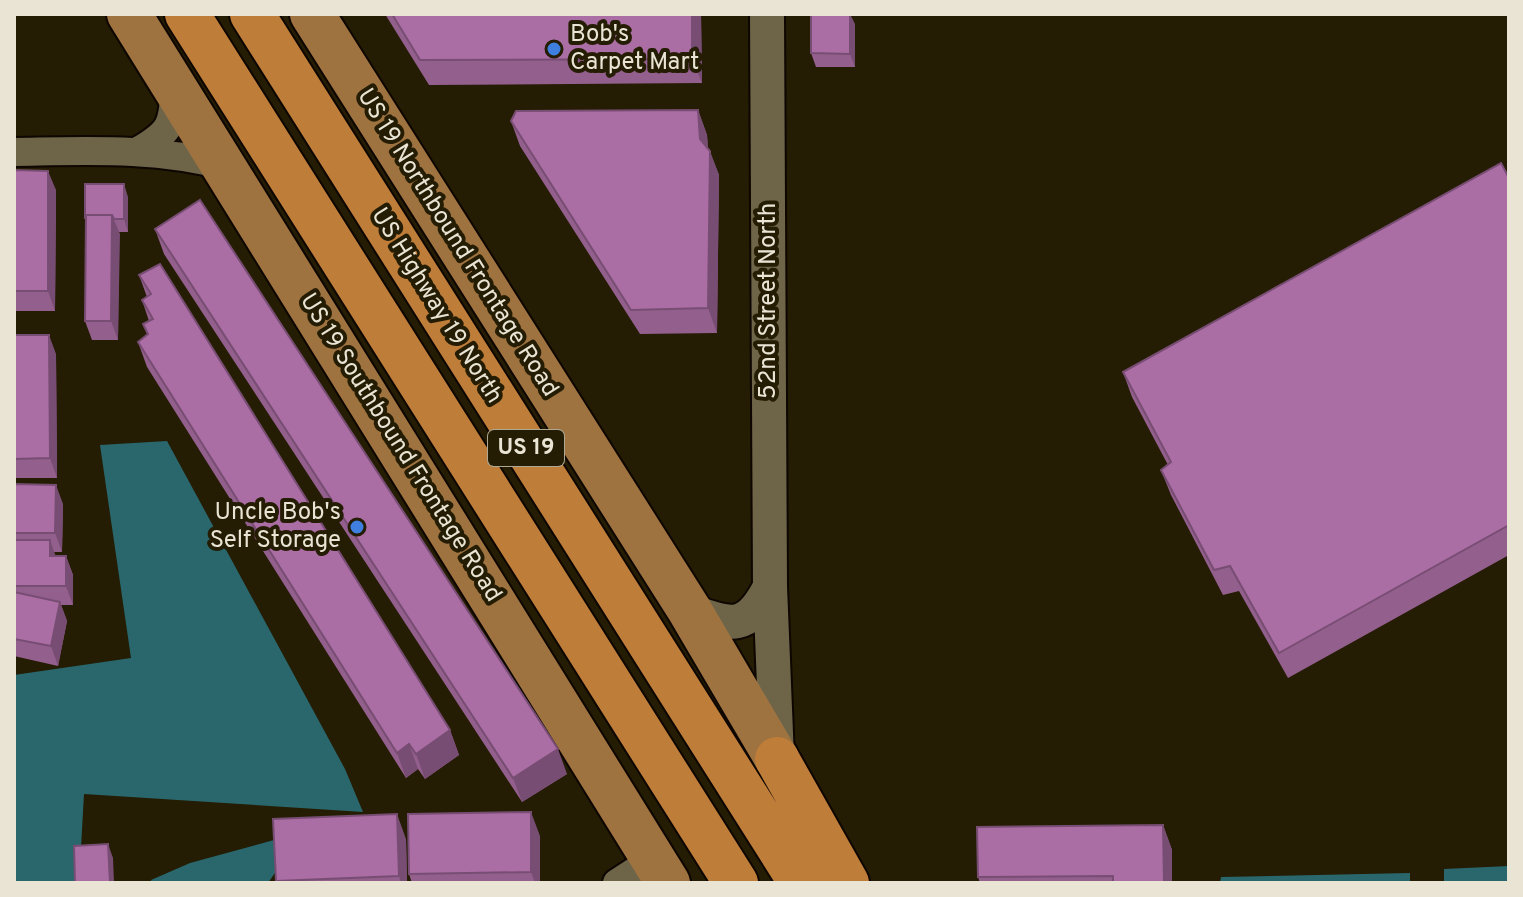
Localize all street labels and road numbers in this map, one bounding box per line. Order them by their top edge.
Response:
street label: US 19 Northbound Frontage Road [350,83,564,403]
street label: US Highway 19 North [364,203,508,409]
street label: 52nd Street North [754,203,784,399]
street label: US 19 Southbound Frontage Road [292,288,508,608]
road number: US 19 [488,430,564,466]

